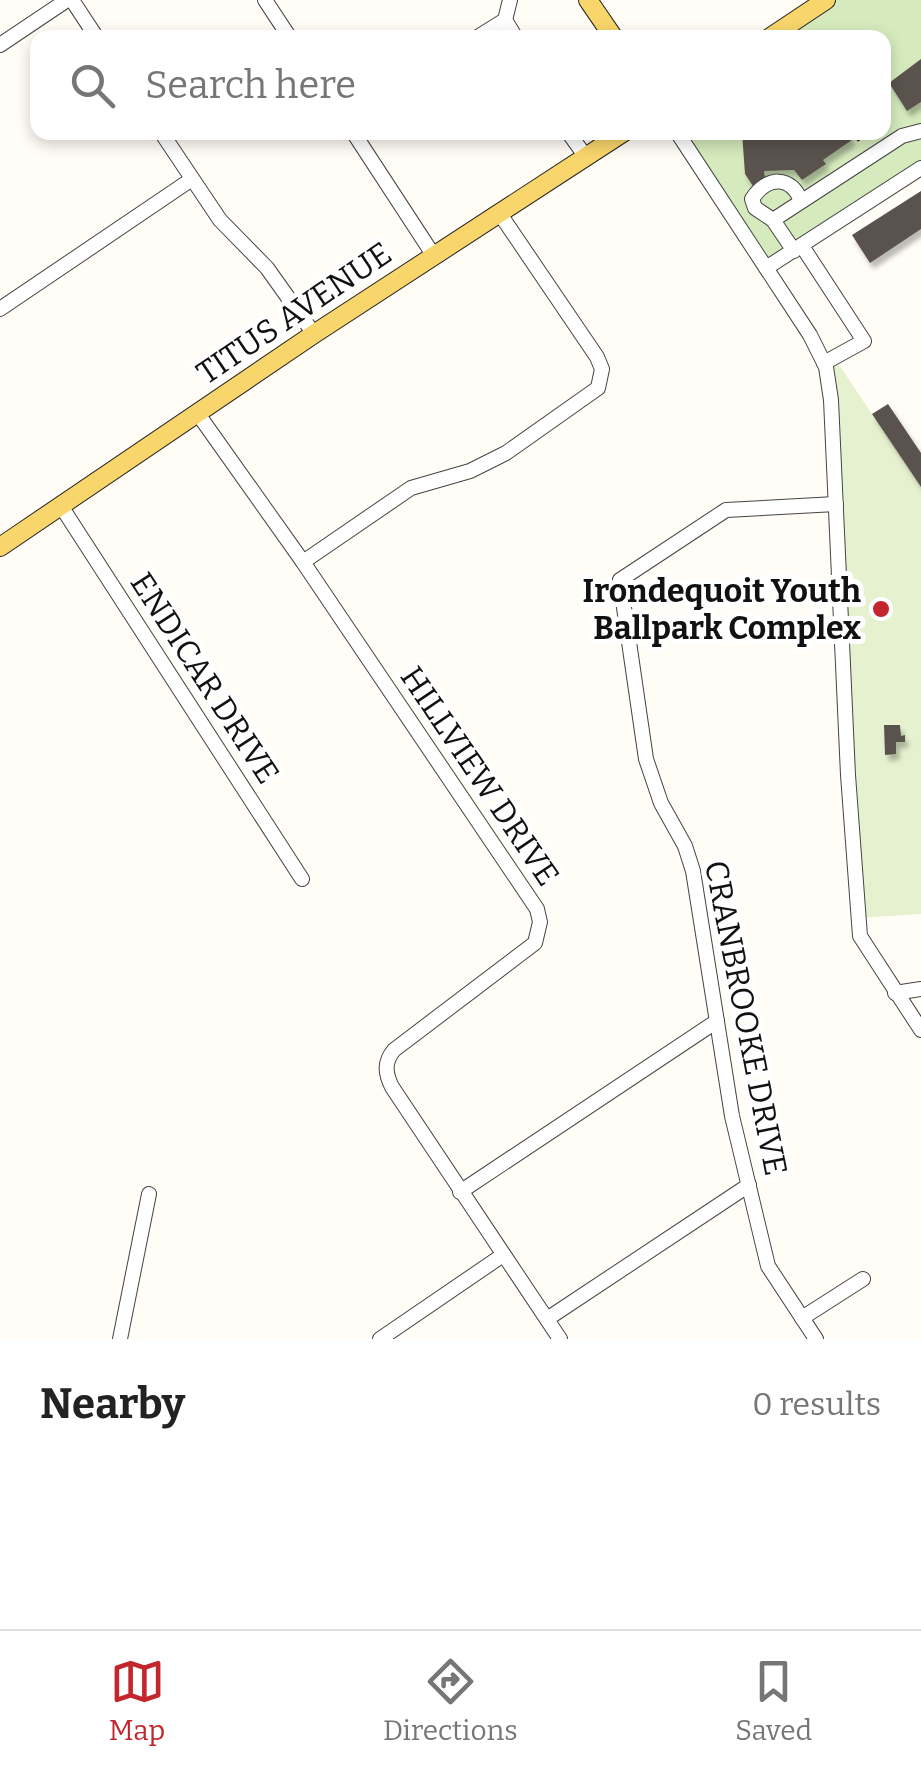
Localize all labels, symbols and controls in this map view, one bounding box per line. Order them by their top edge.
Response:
search box [30,30,891,140]
icon: search [65,58,120,113]
text: Search here [145,62,356,108]
street label: TITUS AVENUE [190,234,398,392]
street label: ENDICAR DRIVE [123,565,287,791]
place label: Irondequoit Youth Ballpark Complex [583,572,861,647]
marker: Irondequoit Youth Ballpark Complex [870,598,892,620]
street label: HILLVIEW DRIVE [393,659,567,893]
street label: CRANBROOKE DRIVE [697,857,795,1179]
text: Nearby [40,1379,185,1429]
text: 0 results [752,1385,881,1423]
tab: Map [109,1654,165,1747]
tab: Directions [383,1654,518,1747]
tab: Saved [735,1654,812,1747]

